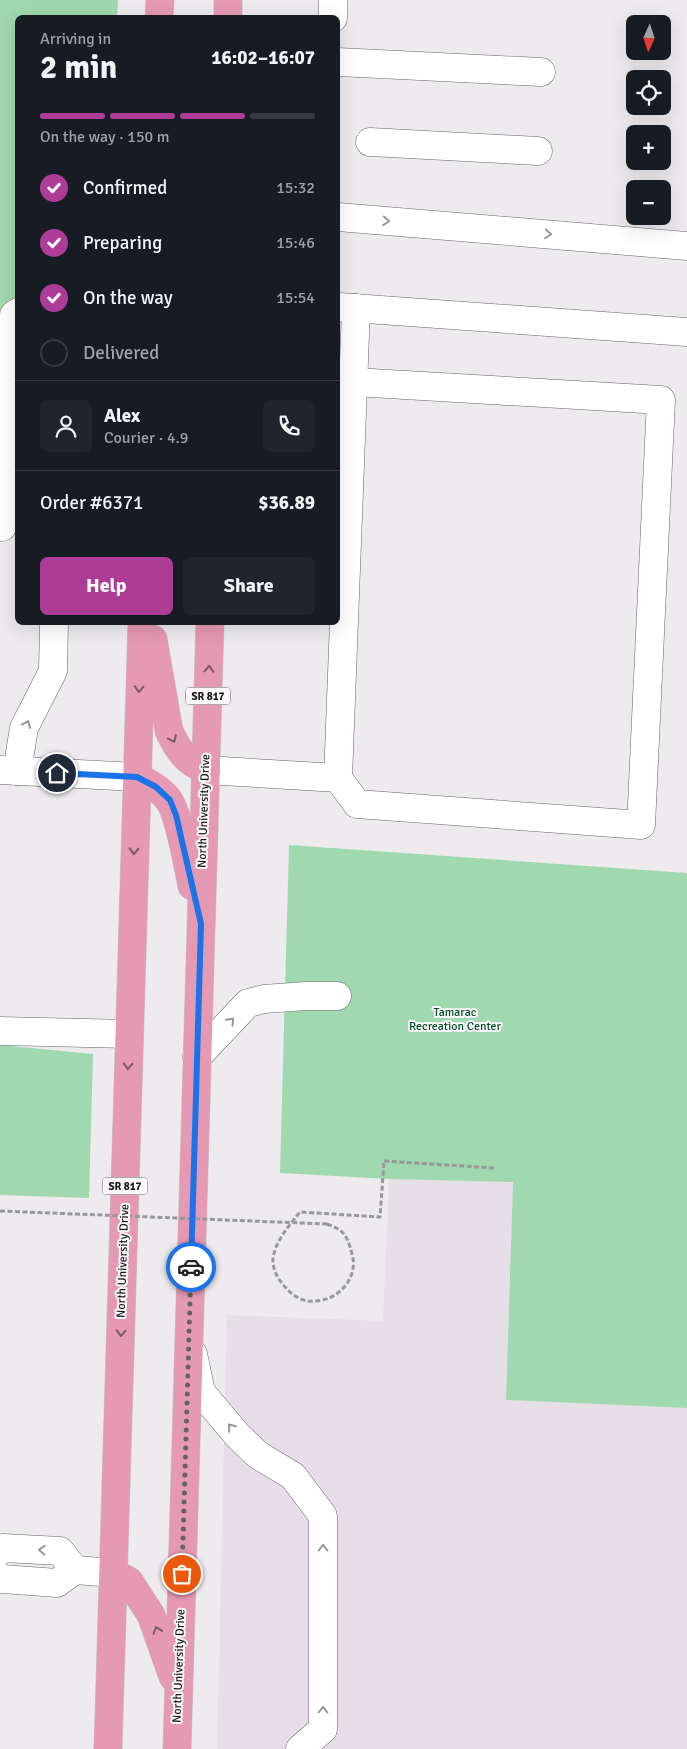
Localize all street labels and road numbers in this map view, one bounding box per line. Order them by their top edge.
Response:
road number: SR 817 [186,688,230,704]
street label: North University Drive [195,754,213,868]
road number: SR 817 [102,1178,148,1194]
street label: North University Drive [114,1204,132,1318]
street label: North University Drive [170,1609,188,1723]

